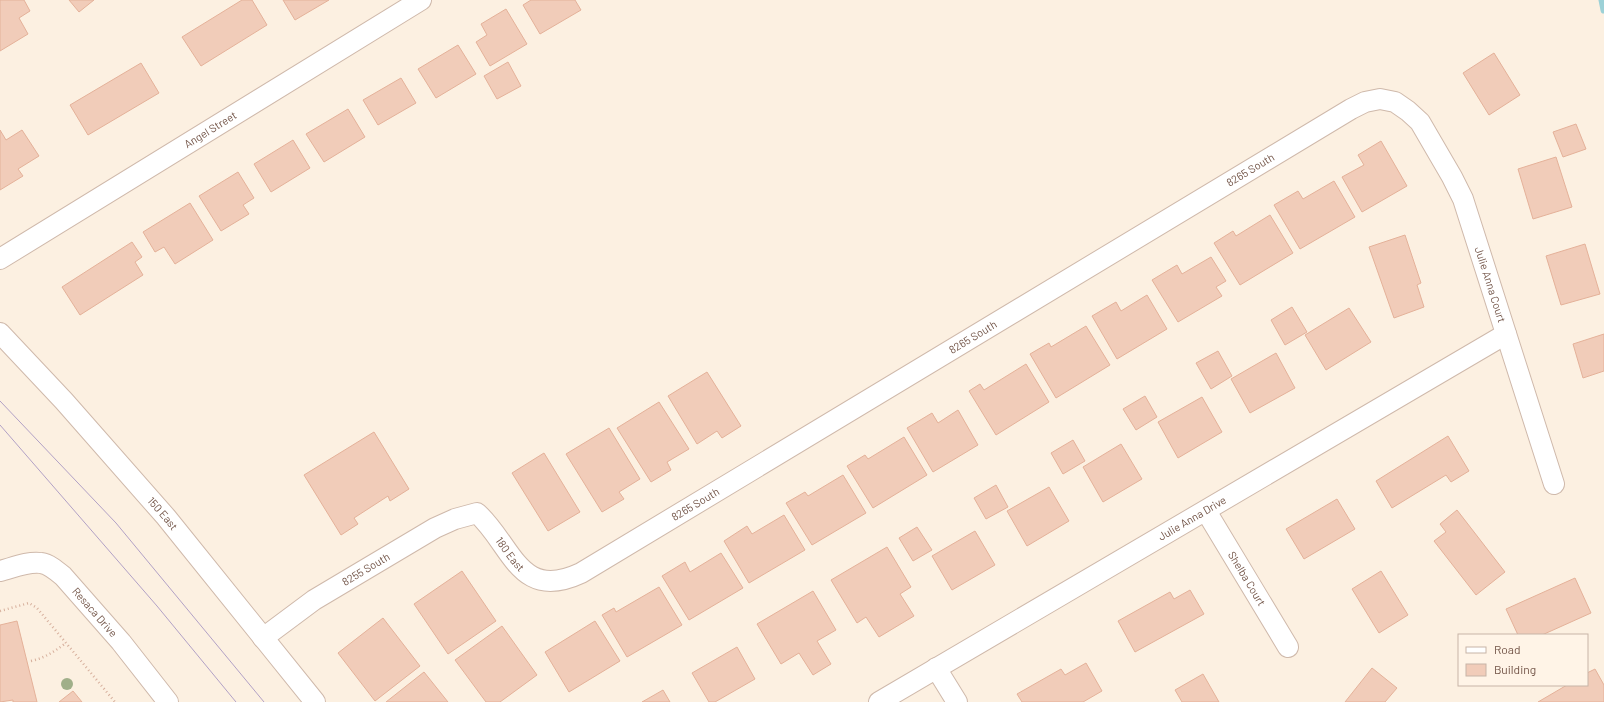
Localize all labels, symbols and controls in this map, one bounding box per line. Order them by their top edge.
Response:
street label: Angel Street [181,108,239,150]
street label: 8265 South [1224,150,1276,189]
street label: Julie Anna Court [1473,245,1509,324]
street label: 8265 South [946,317,999,356]
street label: 8265 South [669,484,721,523]
street label: Julie Anna Drive [1155,493,1228,543]
street label: 150 East [145,494,181,532]
street label: 180 East [493,534,527,574]
street label: 8255 South [339,549,392,588]
street label: Shelba Court [1226,549,1269,608]
street label: Resaca Drive [70,584,120,639]
legend [1458,634,1588,686]
text: Road [1494,642,1521,656]
text: Building [1494,662,1536,676]

